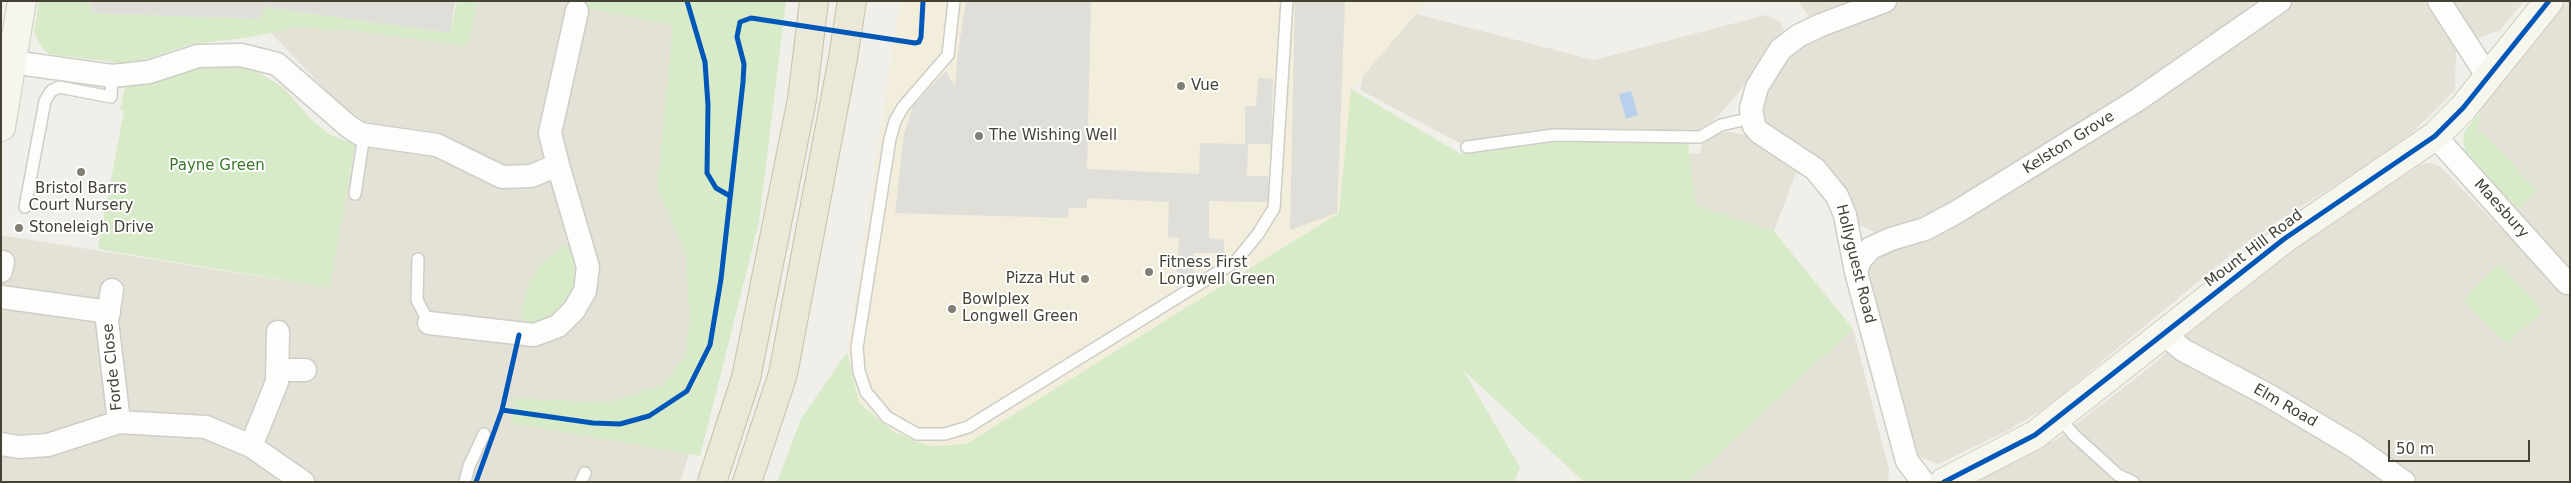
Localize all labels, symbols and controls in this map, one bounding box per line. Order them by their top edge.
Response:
place label: Vue [1191,77,1219,95]
marker: Vue [1175,80,1187,92]
street label: Kelston Grove [2020,108,2118,178]
place label: The Wishing Well [989,127,1117,145]
marker: The Wishing Well [973,130,985,142]
park label: Payne Green [169,157,265,175]
marker: Bristol Barrs Court Nursery [75,166,87,178]
street label: Maesbury [2470,176,2532,242]
place label: Bristol Barrs Court Nursery [29,180,133,215]
street label: Hollyguest Road [1832,203,1878,325]
street label: Mount Hill Road [2201,206,2307,292]
place label: Stoneleigh Drive [29,219,154,237]
marker: Stoneleigh Drive [13,222,25,234]
place label: Fitness First Longwell Green [1159,254,1275,289]
marker: Fitness First Longwell Green [1143,266,1155,278]
place label: Pizza Hut [1006,270,1075,288]
marker: Pizza Hut [1079,273,1091,285]
place label: Bowlplex Longwell Green [962,291,1078,326]
marker: Bowlplex Longwell Green [946,303,958,315]
street label: Forde Close [99,323,127,411]
street label: Elm Road [2250,381,2320,431]
scale bar [2391,430,2534,462]
text: 50 m [2396,440,2434,458]

